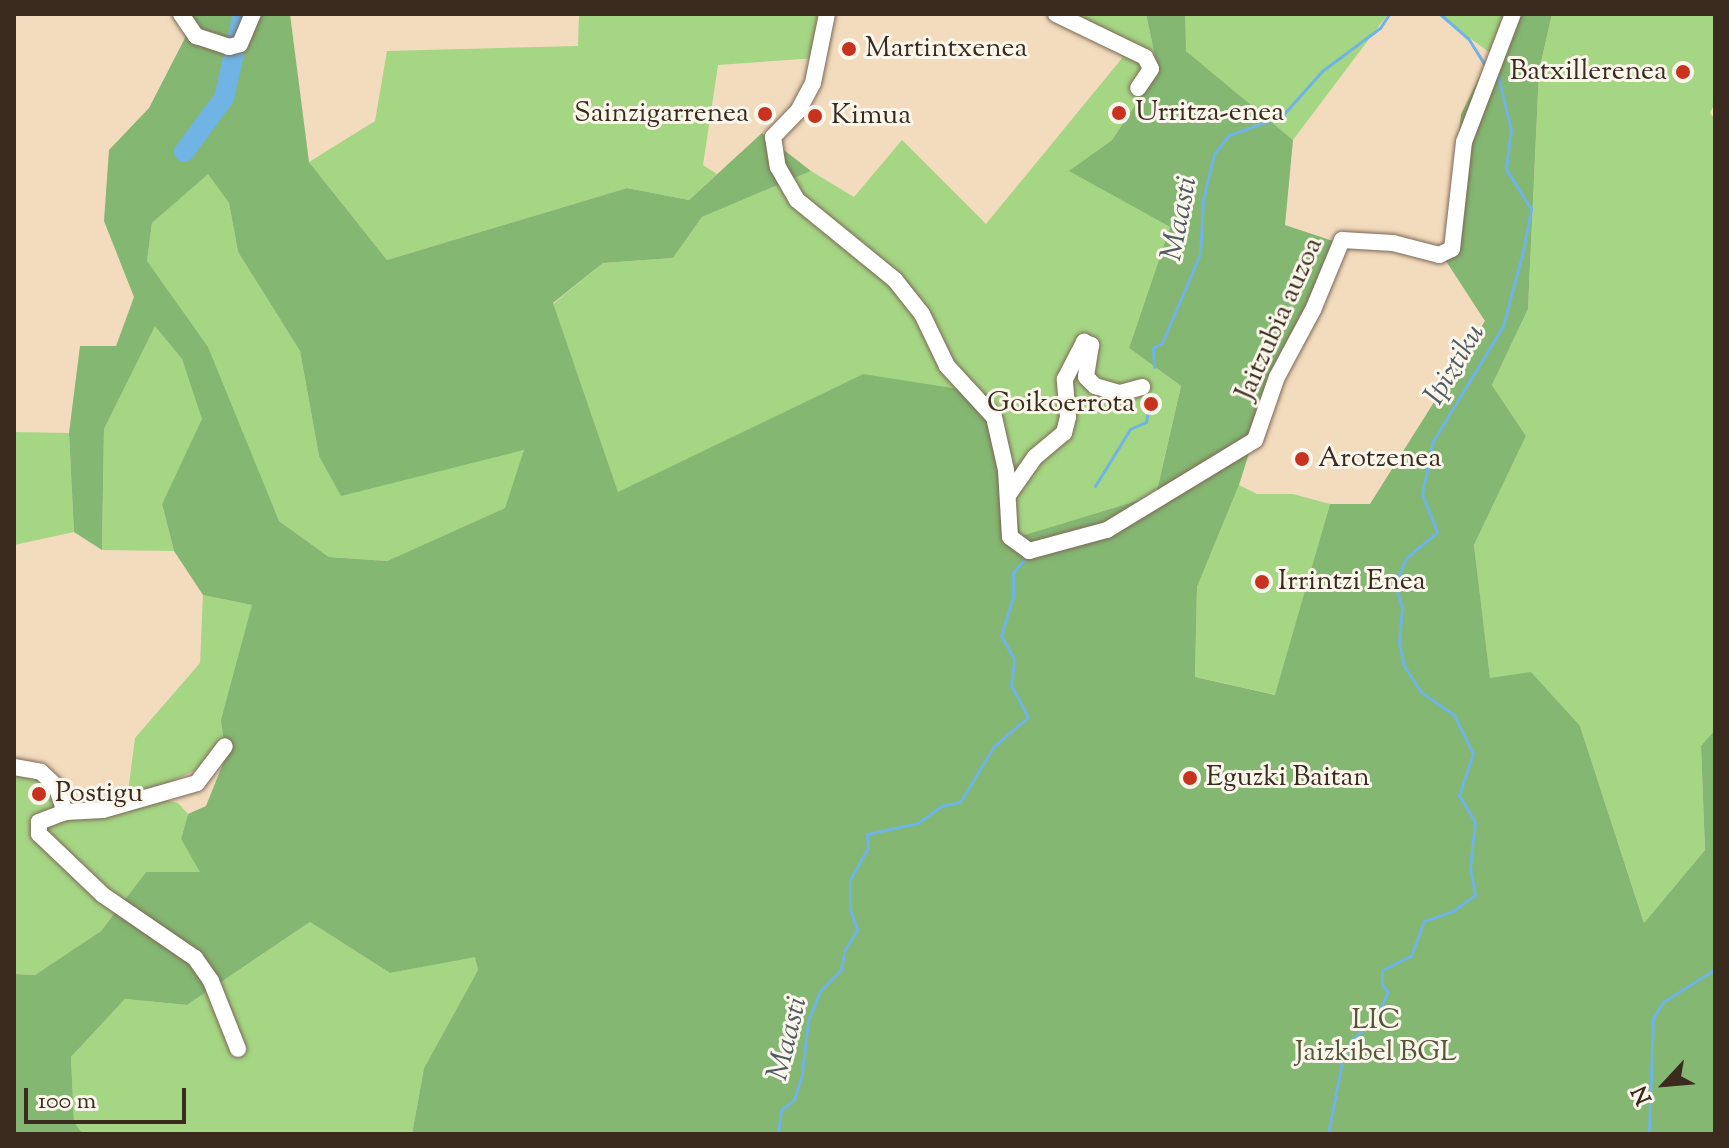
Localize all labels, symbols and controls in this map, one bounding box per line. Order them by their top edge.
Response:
place label: Martintxenea [865,32,1027,66]
marker: Martintxenea [840,40,858,58]
place label: Batxillerenea [1510,55,1667,89]
marker: Batxillerenea [1674,63,1692,81]
place label: Urritza-enea [1135,96,1284,130]
place label: Sainzigarrenea [574,97,749,131]
place label: Kimua [831,99,911,133]
marker: Urritza-enea [1110,104,1128,122]
marker: Sainzigarrenea [756,105,774,123]
marker: Kimua [806,107,824,125]
water label: Maasti [1155,174,1207,264]
street label: Jaitzubia auzoa [1229,232,1331,406]
water label: Ipiztiku [1418,318,1494,412]
place label: Goikoerrota [987,387,1135,421]
marker: Goikoerrota [1142,395,1160,413]
place label: Arotzenea [1318,442,1441,476]
marker: Arotzenea [1293,450,1311,468]
place label: Irrintzi Enea [1278,565,1426,599]
marker: Irrintzi Enea [1253,573,1271,591]
place label: Eguzki Baitan [1206,761,1370,795]
marker: Eguzki Baitan [1181,769,1199,787]
place label: Postigu [55,777,143,811]
marker: Postigu [30,785,48,803]
water label: Maasti [761,993,817,1085]
park label: LIC Jaizkibel BGL [1295,1004,1457,1070]
north arrow [1625,1044,1705,1124]
scale bar [28,1072,190,1122]
text: N [1625,1080,1662,1109]
text: 100 m [38,1085,96,1119]

